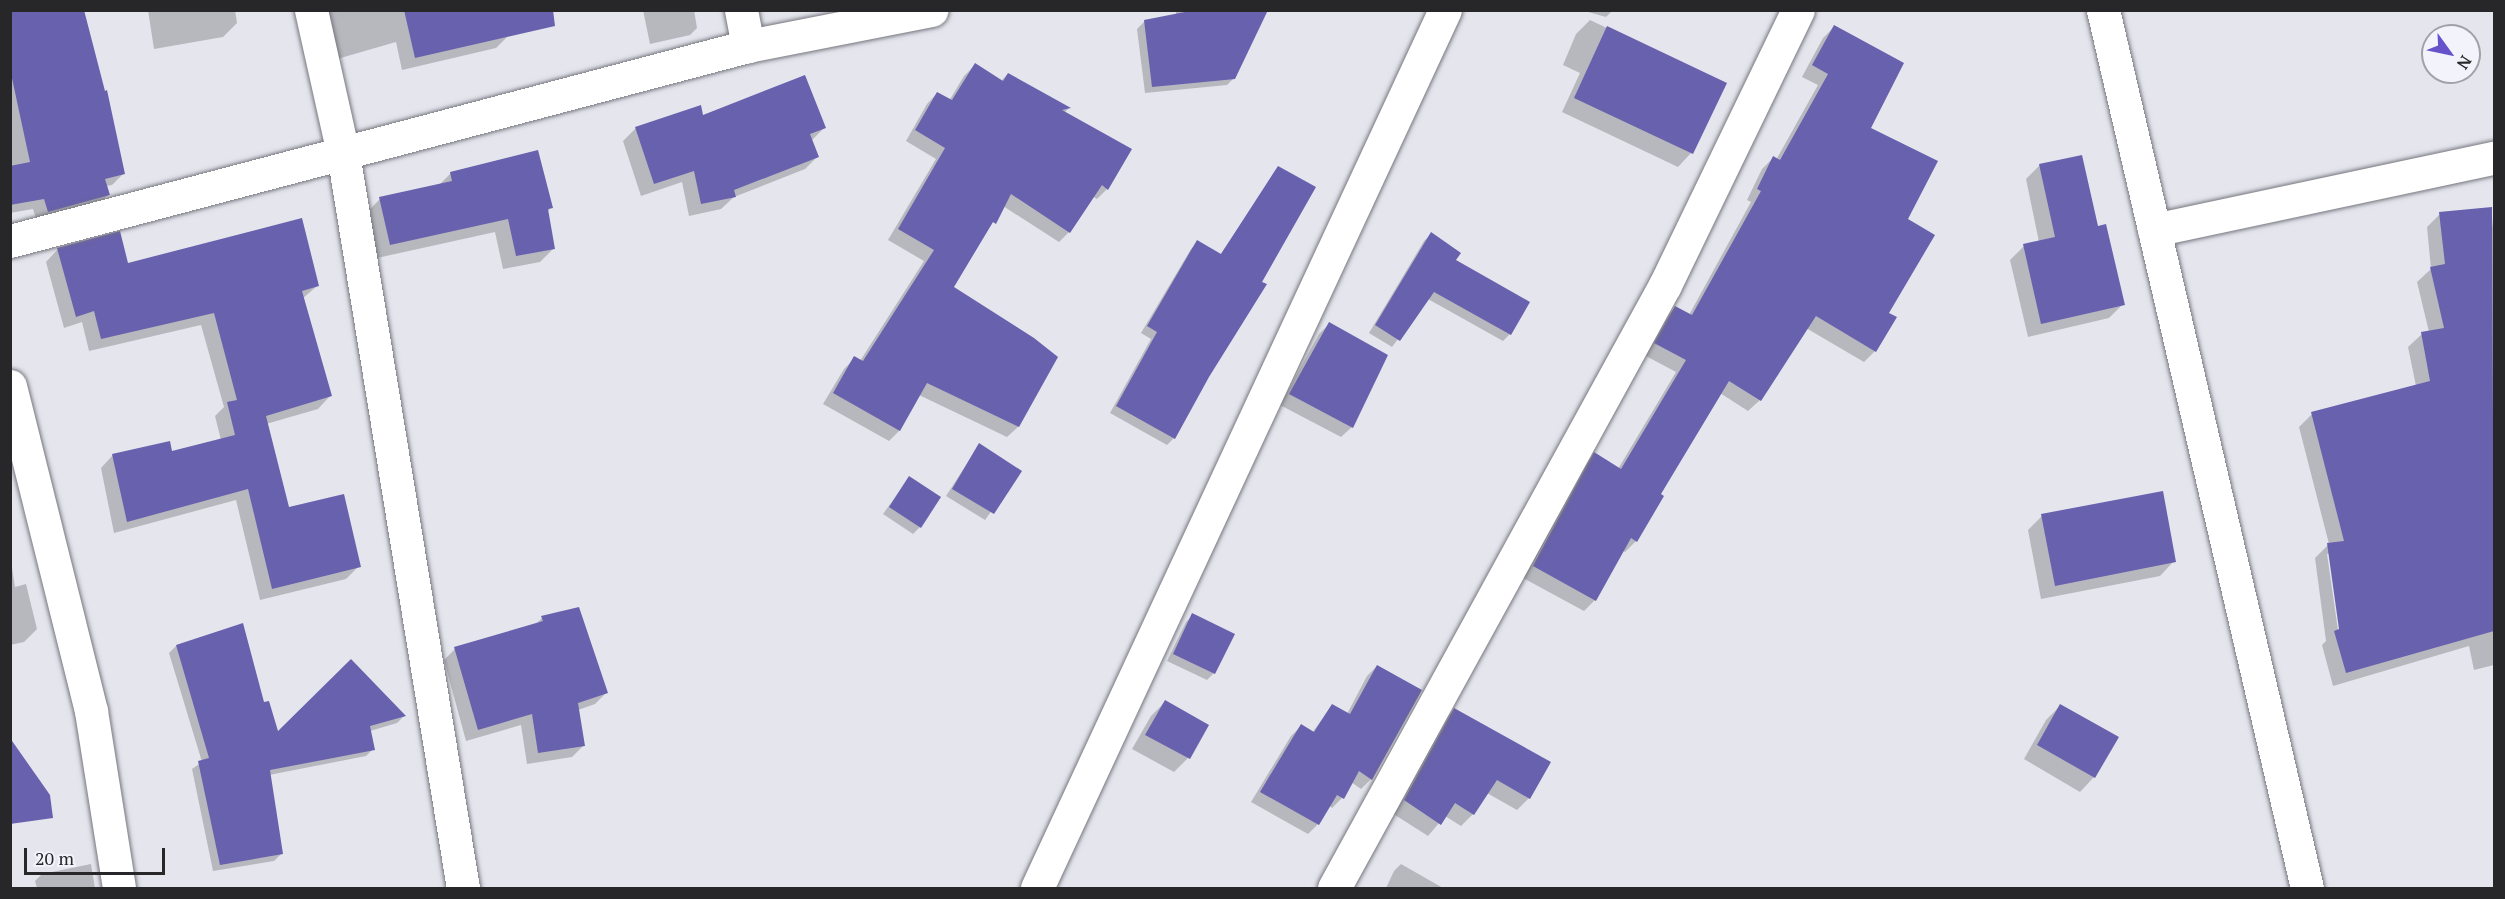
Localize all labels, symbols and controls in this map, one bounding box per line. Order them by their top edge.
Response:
north arrow [2421,24,2481,84]
text: N [2452,52,2477,74]
scale bar [27,836,168,874]
text: 20 m [35,846,74,870]

